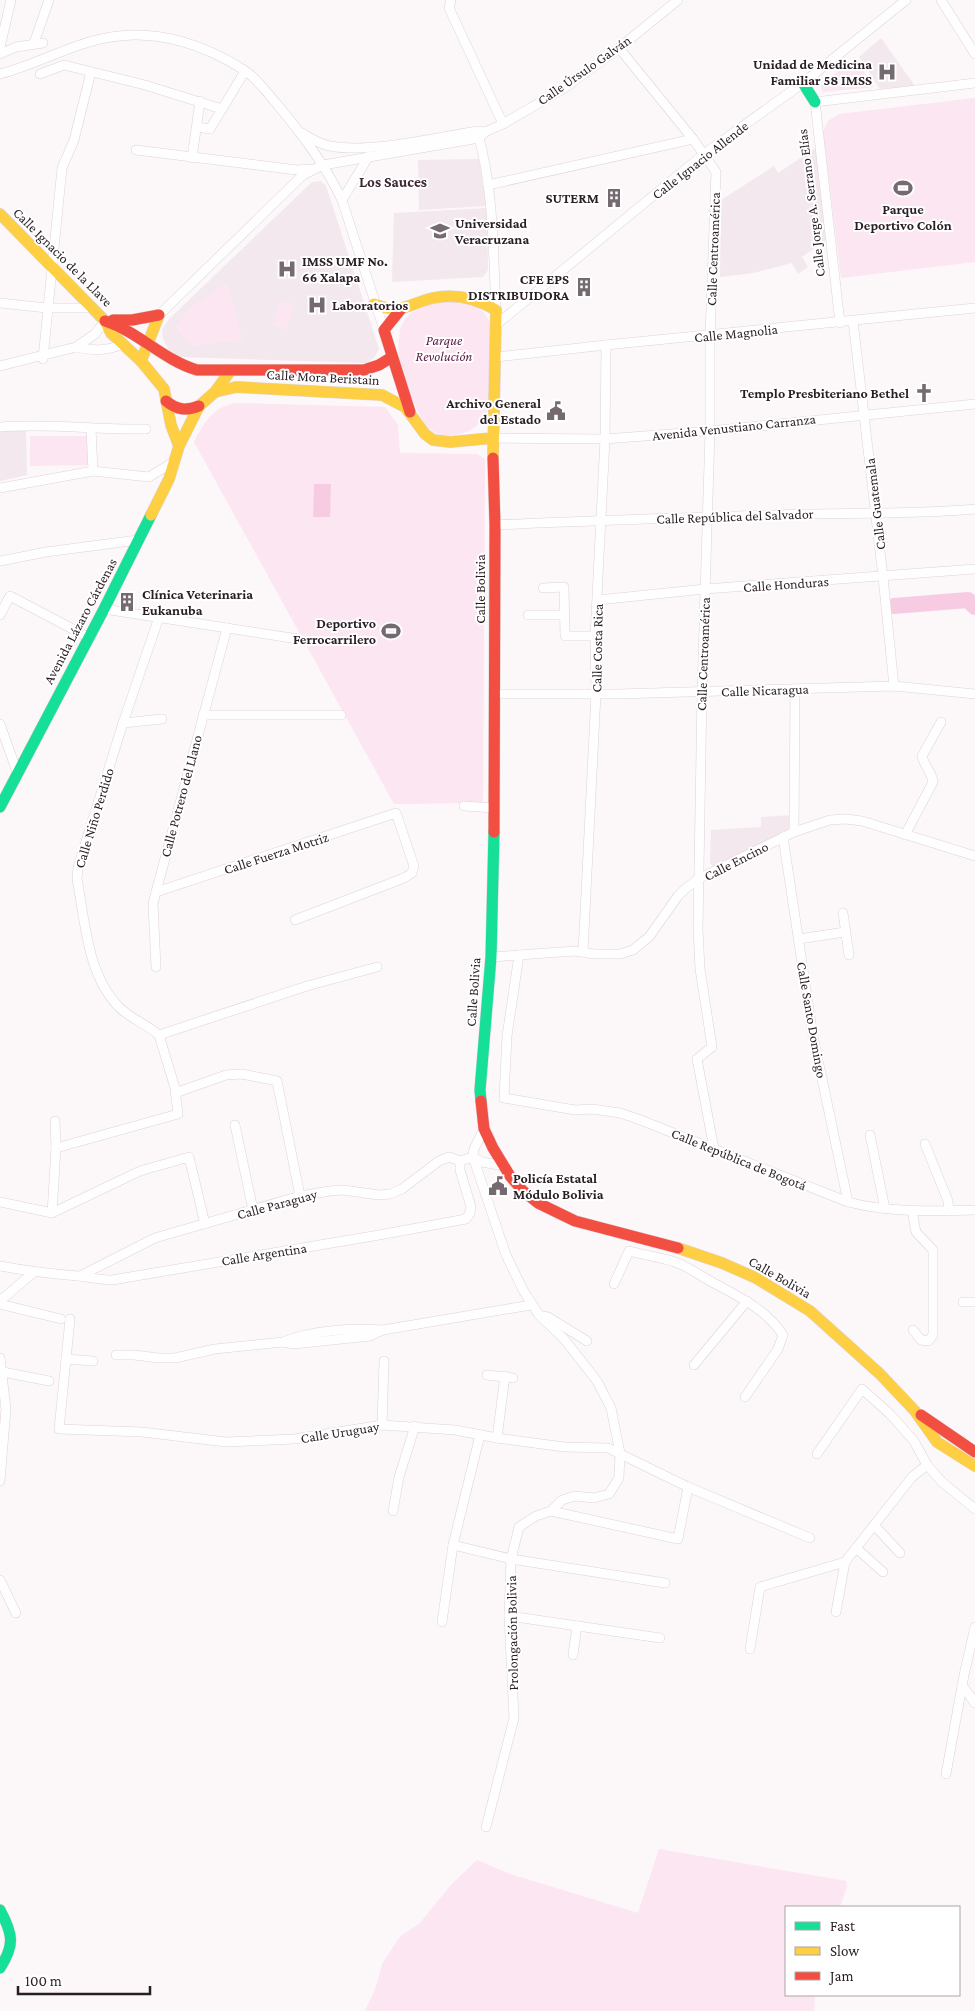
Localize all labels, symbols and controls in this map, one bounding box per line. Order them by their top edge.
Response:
street label: Calle Úrsulo Galván [534,32,634,108]
place label: Unidad de Medicina Familiar 58 IMSS [753,56,872,88]
hospital icon: Unidad de Medicina Familiar 58 IMSS [876,61,898,83]
street label: Calle Ignacio Allende [649,118,751,202]
street label: Calle Jorge A. Serrano Elías [794,128,828,278]
district label: Los Sauces [359,174,427,190]
sports icon: Parque Deportivo Colón [892,177,914,199]
building icon: SUTERM [603,187,625,209]
place label: SUTERM [545,190,599,206]
street label: Calle Centroamérica [703,191,723,306]
place label: Parque Deportivo Colón [854,201,952,233]
street label: Calle Ignacio de la Llave [10,204,116,310]
place label: Universidad Veracruzana [454,215,529,247]
school or university icon: Universidad Veracruzana [429,220,451,242]
place label: IMSS UMF No. 66 Xalapa [302,253,388,285]
hospital icon: IMSS UMF No. 66 Xalapa [276,258,298,280]
place label: CFE EPS DISTRIBUIDORA [468,271,570,303]
building icon: CFE EPS DISTRIBUIDORA [573,276,595,298]
hospital icon: Laboratorios [306,294,328,316]
place label: Laboratorios [332,297,409,313]
street label: Calle Magnolia [693,321,779,345]
park label: Parque Revolución [416,332,472,364]
street label: Calle Mora Beristain [266,366,380,388]
church icon: Templo Presbiteriano Bethel [913,382,935,404]
place label: Templo Presbiteriano Bethel [740,385,909,401]
place label: Archivo General del Estado [445,395,541,427]
public building icon: Archivo General del Estado [545,400,567,422]
street label: Avenida Venustiano Carranza [651,410,817,444]
street label: Calle Guatemala [861,457,889,551]
street label: Calle República del Salvador [656,505,814,527]
street label: Calle Bolivia [472,554,488,624]
street label: Avenida Lázaro Cárdenas [40,555,120,687]
street label: Calle Honduras [743,573,829,595]
place label: Clínica Veterinaria Eukanuba [142,586,253,618]
building icon: Clínica Veterinaria Eukanuba [116,591,138,613]
street label: Calle Centroamérica [693,596,713,711]
street label: Calle Costa Rica [588,603,606,693]
place label: Deportivo Ferrocarrilero [293,615,376,647]
sports icon: Deportivo Ferrocarrilero [380,620,402,642]
street label: Calle Nicaragua [721,680,810,700]
street label: Calle Potrero del Llano [157,733,205,859]
street label: Calle Niño Perdido [71,766,117,870]
street label: Calle Fuerza Motriz [222,829,330,877]
street label: Calle Encino [701,838,771,884]
street label: Calle Bolivia [463,956,483,1027]
street label: Calle Santo Domingo [794,961,830,1079]
street label: Calle República de Bogotá [669,1125,809,1194]
place label: Policía Estatal Módulo Bolivia [513,1170,604,1202]
public building icon: Policía Estatal Módulo Bolivia [487,1175,509,1197]
street label: Calle Paraguay [235,1185,319,1222]
street label: Calle Argentina [220,1239,308,1269]
street label: Calle Bolivia [746,1253,814,1302]
street label: Calle Uruguay [300,1418,381,1446]
street label: Prolongación Bolivia [503,1575,521,1691]
legend [785,1906,960,1996]
text: Fast [830,1918,856,1934]
text: Slow [830,1943,860,1959]
scale bar [18,1964,150,1996]
text: Jam [828,1968,853,1985]
text: 100 m [25,1973,62,1989]

